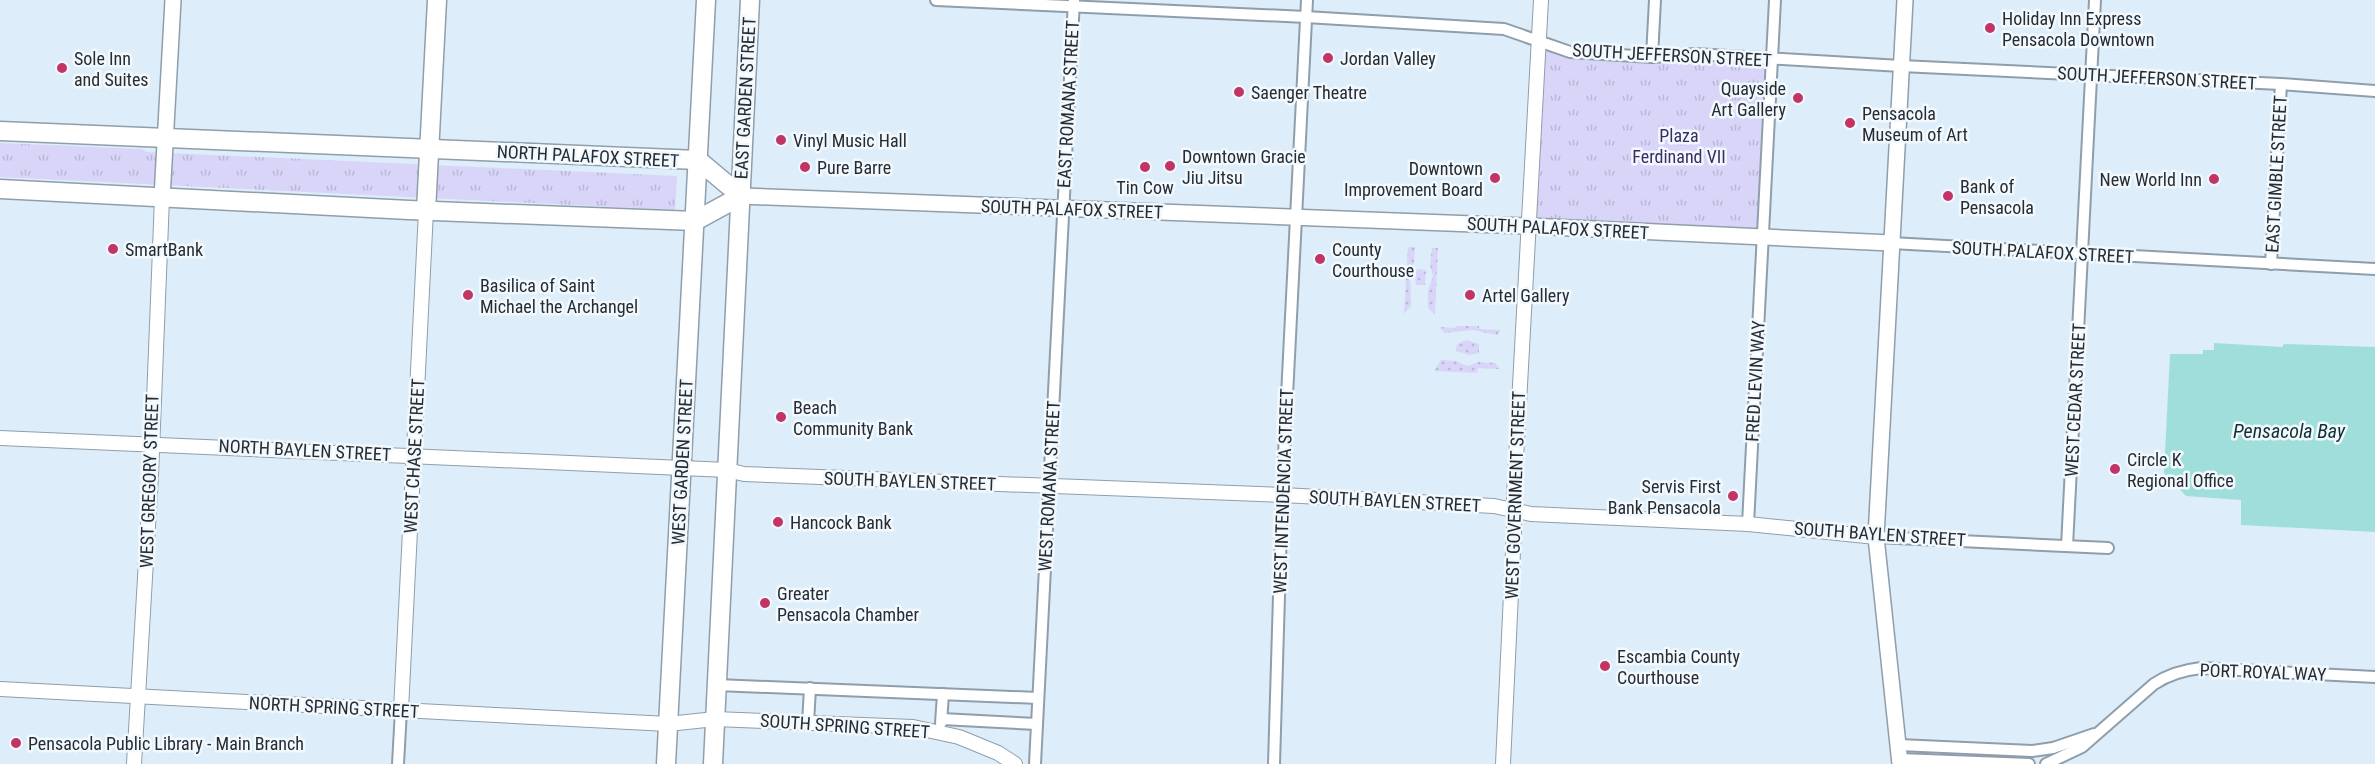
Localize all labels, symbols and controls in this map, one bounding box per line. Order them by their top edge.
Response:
place label: Holiday Inn Express Pensacola Downtown [2002,8,2154,50]
street label: EAST GARDEN STREET [730,16,760,180]
street label: EAST ROMANA STREET [1053,20,1083,188]
marker: Holiday Inn Express Pensacola Downtown [1983,21,1997,35]
street label: SOUTH JEFFERSON STREET [1572,39,1772,71]
place label: Sole Inn and Suites [74,48,149,90]
place label: Jordan Valley [1340,48,1436,69]
marker: Jordan Valley [1321,51,1335,65]
marker: Sole Inn and Suites [55,61,69,75]
street label: SOUTH JEFFERSON STREET [2057,62,2257,94]
place label: Quayside Art Gallery [1711,78,1787,120]
place label: Saenger Theatre [1251,82,1367,103]
marker: Saenger Theatre [1232,85,1246,99]
marker: Quayside Art Gallery [1791,91,1805,105]
street label: EAST GIMBLE STREET [2261,95,2291,253]
place label: Pensacola Museum of Art [1862,103,1968,145]
marker: Pensacola Museum of Art [1843,116,1857,130]
park label: Plaza Ferdinand VII [1632,125,1726,167]
place label: Vinyl Music Hall [793,130,907,151]
marker: Vinyl Music Hall [774,133,788,147]
street label: NORTH PALAFOX STREET [496,141,680,171]
place label: Downtown Gracie Jiu Jitsu [1182,146,1306,188]
place label: Pure Barre [817,157,891,178]
place label: Downtown Improvement Board [1344,158,1483,200]
marker: Downtown Gracie Jiu Jitsu [1163,159,1177,173]
marker: Pure Barre [798,160,812,174]
marker: Tin Cow [1138,160,1152,174]
place label: New World Inn [2099,169,2202,190]
marker: Downtown Improvement Board [1488,171,1502,185]
marker: New World Inn [2207,172,2221,186]
place label: Bank of Pensacola [1960,176,2034,218]
place label: Tin Cow [1116,177,1174,198]
marker: Bank of Pensacola [1941,189,1955,203]
street label: SOUTH PALAFOX STREET [981,195,1163,223]
street label: SOUTH PALAFOX STREET [1466,213,1650,243]
street label: SOUTH PALAFOX STREET [1951,237,2135,267]
place label: SmartBank [125,239,203,260]
place label: County Courthouse [1332,239,1414,281]
marker: SmartBank [106,242,120,256]
marker: County Courthouse [1313,252,1327,266]
place label: Basilica of Saint Michael the Archangel [480,275,638,317]
place label: Artel Gallery [1482,285,1570,306]
marker: Basilica of Saint Michael the Archangel [461,288,475,302]
marker: Artel Gallery [1463,288,1477,302]
street label: FRED LEVIN WAY [1741,319,1769,442]
street label: WEST CEDAR STREET [2060,322,2090,478]
street label: WEST CHASE STREET [399,378,429,534]
street label: WEST GARDEN STREET [667,379,697,545]
street label: WEST INTENDENCIA STREET [1269,388,1297,594]
street label: WEST GOVERNMENT STREET [1501,390,1529,600]
street label: WEST GREGORY STREET [135,394,163,568]
place label: Beach Community Bank [793,397,913,439]
street label: WEST ROMANA STREET [1034,400,1064,572]
marker: Beach Community Bank [774,410,788,424]
water label: Pensacola Bay [2233,419,2346,443]
street label: NORTH BAYLEN STREET [218,435,392,465]
place label: Circle K Regional Office [2127,449,2234,491]
marker: Circle K Regional Office [2108,462,2122,476]
street label: SOUTH BAYLEN STREET [824,468,996,494]
place label: Servis First Bank Pensacola [1608,476,1721,518]
street label: SOUTH BAYLEN STREET [1308,486,1482,516]
marker: Servis First Bank Pensacola [1726,489,1740,503]
place label: Hancock Bank [790,512,892,533]
marker: Hancock Bank [771,515,785,529]
street label: SOUTH BAYLEN STREET [1793,518,1967,550]
place label: Greater Pensacola Chamber [777,583,919,625]
marker: Greater Pensacola Chamber [758,596,772,610]
place label: Escambia County Courthouse [1617,646,1740,688]
marker: Escambia County Courthouse [1598,659,1612,673]
street label: PORT ROYAL WAY [2199,659,2327,685]
street label: NORTH SPRING STREET [248,692,420,722]
street label: SOUTH SPRING STREET [760,710,930,742]
place label: Pensacola Public Library - Main Branch [28,733,304,754]
marker: Pensacola Public Library - Main Branch [9,736,23,750]

